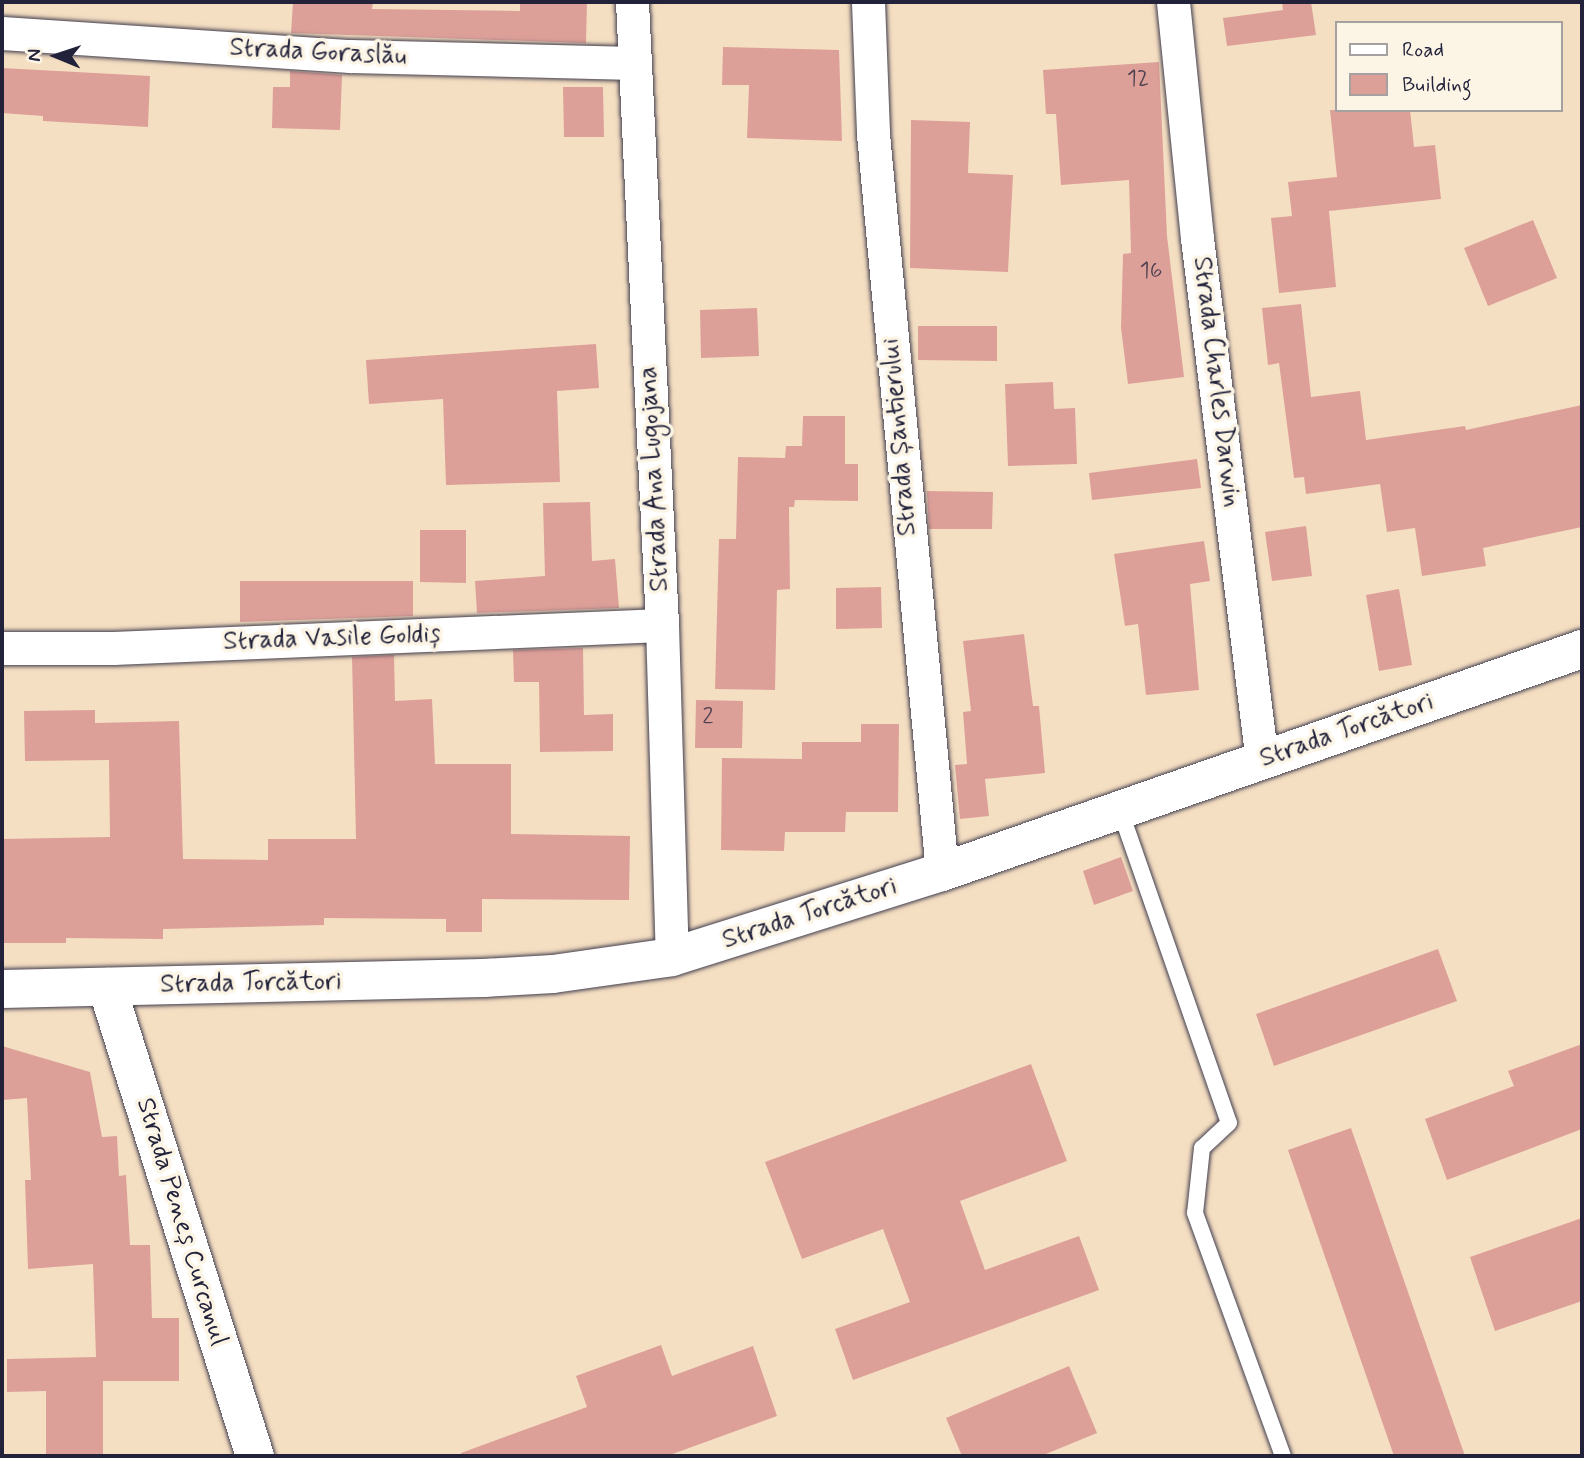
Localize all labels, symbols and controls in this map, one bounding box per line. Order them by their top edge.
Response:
north arrow [21,21,91,91]
legend [1336,21,1563,112]
street label: Strada Goraslău [230,33,406,73]
text: Road [1402,36,1444,64]
text: N [22,48,47,62]
house number: 12 [1127,65,1149,93]
text: Building [1402,71,1472,99]
street label: Strada Charles Darwin [1185,252,1247,512]
house number: 16 [1140,257,1162,285]
street label: Strada Șantierului [876,337,924,537]
street label: Strada Ana Lugojana [633,363,677,595]
street label: Strada Vasile Goldiș [222,620,442,658]
street label: Strada Torcători [1256,687,1438,775]
house number: 2 [702,703,714,731]
street label: Strada Torcători [719,871,901,957]
street label: Strada Torcători [160,967,342,1001]
street label: Strada Peneș Curcanul [129,1098,233,1346]

